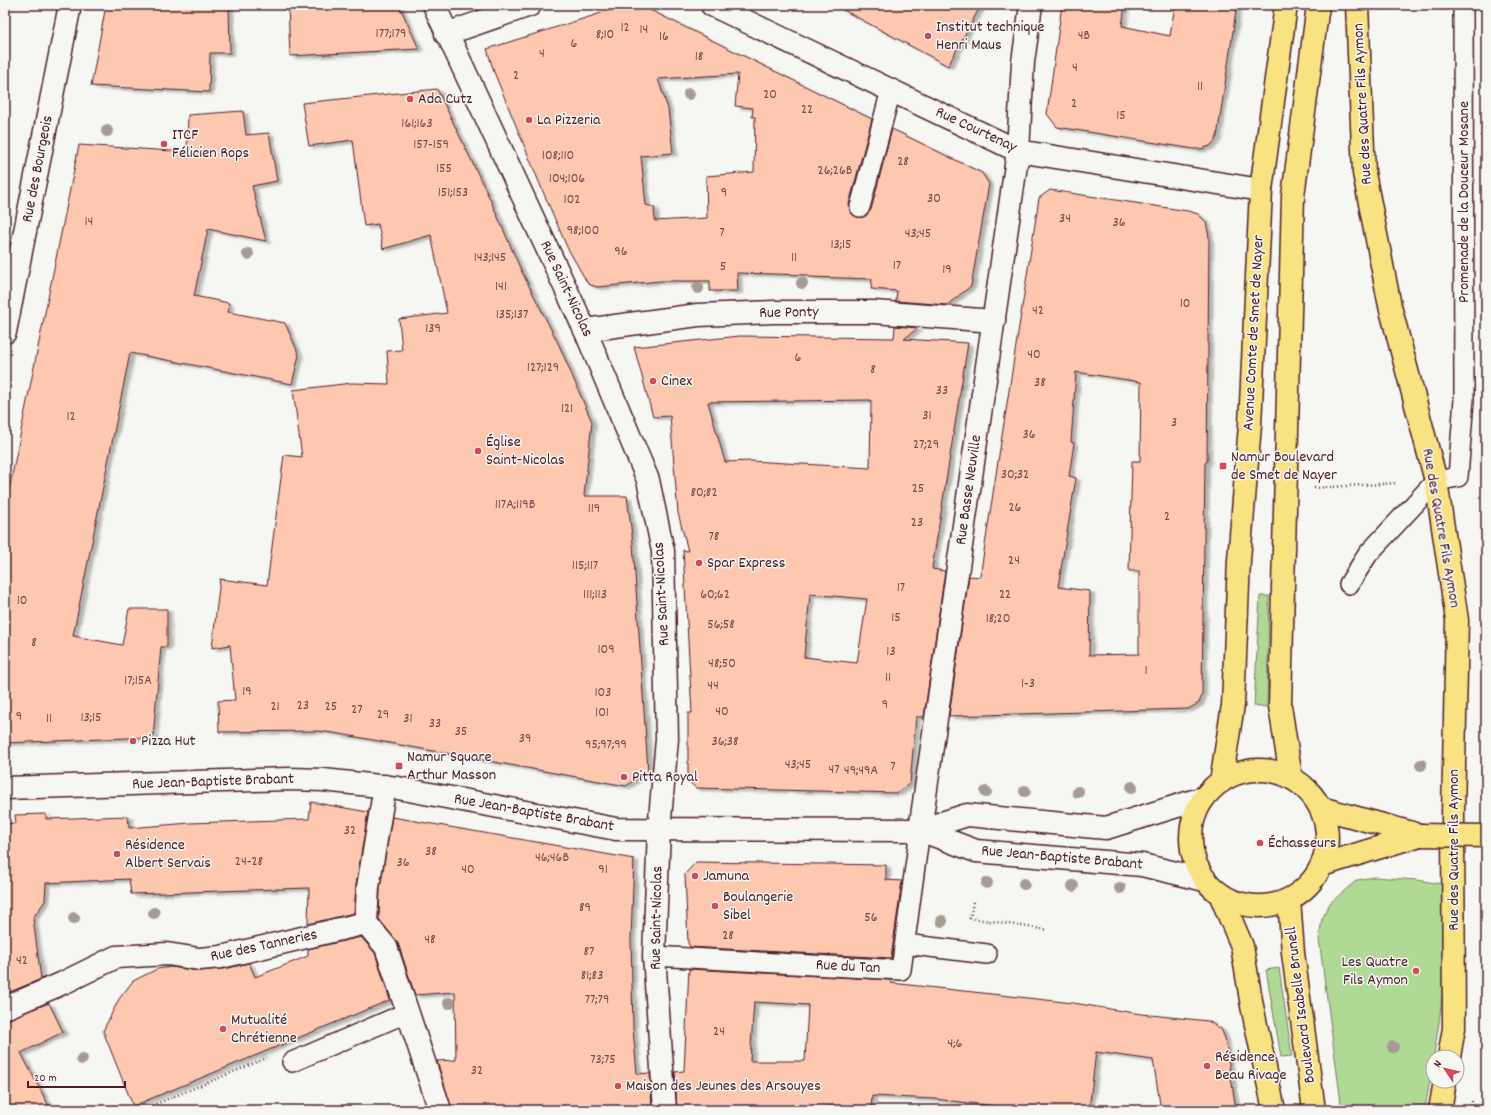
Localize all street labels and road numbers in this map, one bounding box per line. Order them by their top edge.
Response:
street label: Rue des Quatre Fils Aymon [1347,23,1379,185]
street label: Rue Courtenay [931,101,1021,159]
street label: Promenade de la Douceur Mosane [1453,101,1476,303]
street label: Rue des Bourgeois [16,113,60,225]
street label: Avenue Comte de Smet de Nayer [1237,234,1271,431]
street label: Rue Saint-Nicolas [534,237,599,341]
street label: Rue Ponty [759,301,819,325]
street label: Rue Basse Neuville [950,434,988,546]
street label: Rue des Quatre Fils Aymon [1416,446,1466,610]
street label: Rue Saint-Nicolas [648,541,676,647]
street label: Rue Jean-Baptiste Brabant [132,768,294,796]
street label: Rue des Quatre Fils Aymon [1443,769,1466,931]
street label: Rue Jean-Baptiste Brabant [452,788,616,838]
street label: Rue Jean-Baptiste Brabant [980,839,1144,877]
street label: Rue Saint-Nicolas [645,866,669,970]
street label: Rue des Tanneries [208,923,320,969]
street label: Boulevard Isabelle Brunell [1280,925,1322,1085]
street label: Rue du Tan [815,954,881,980]

